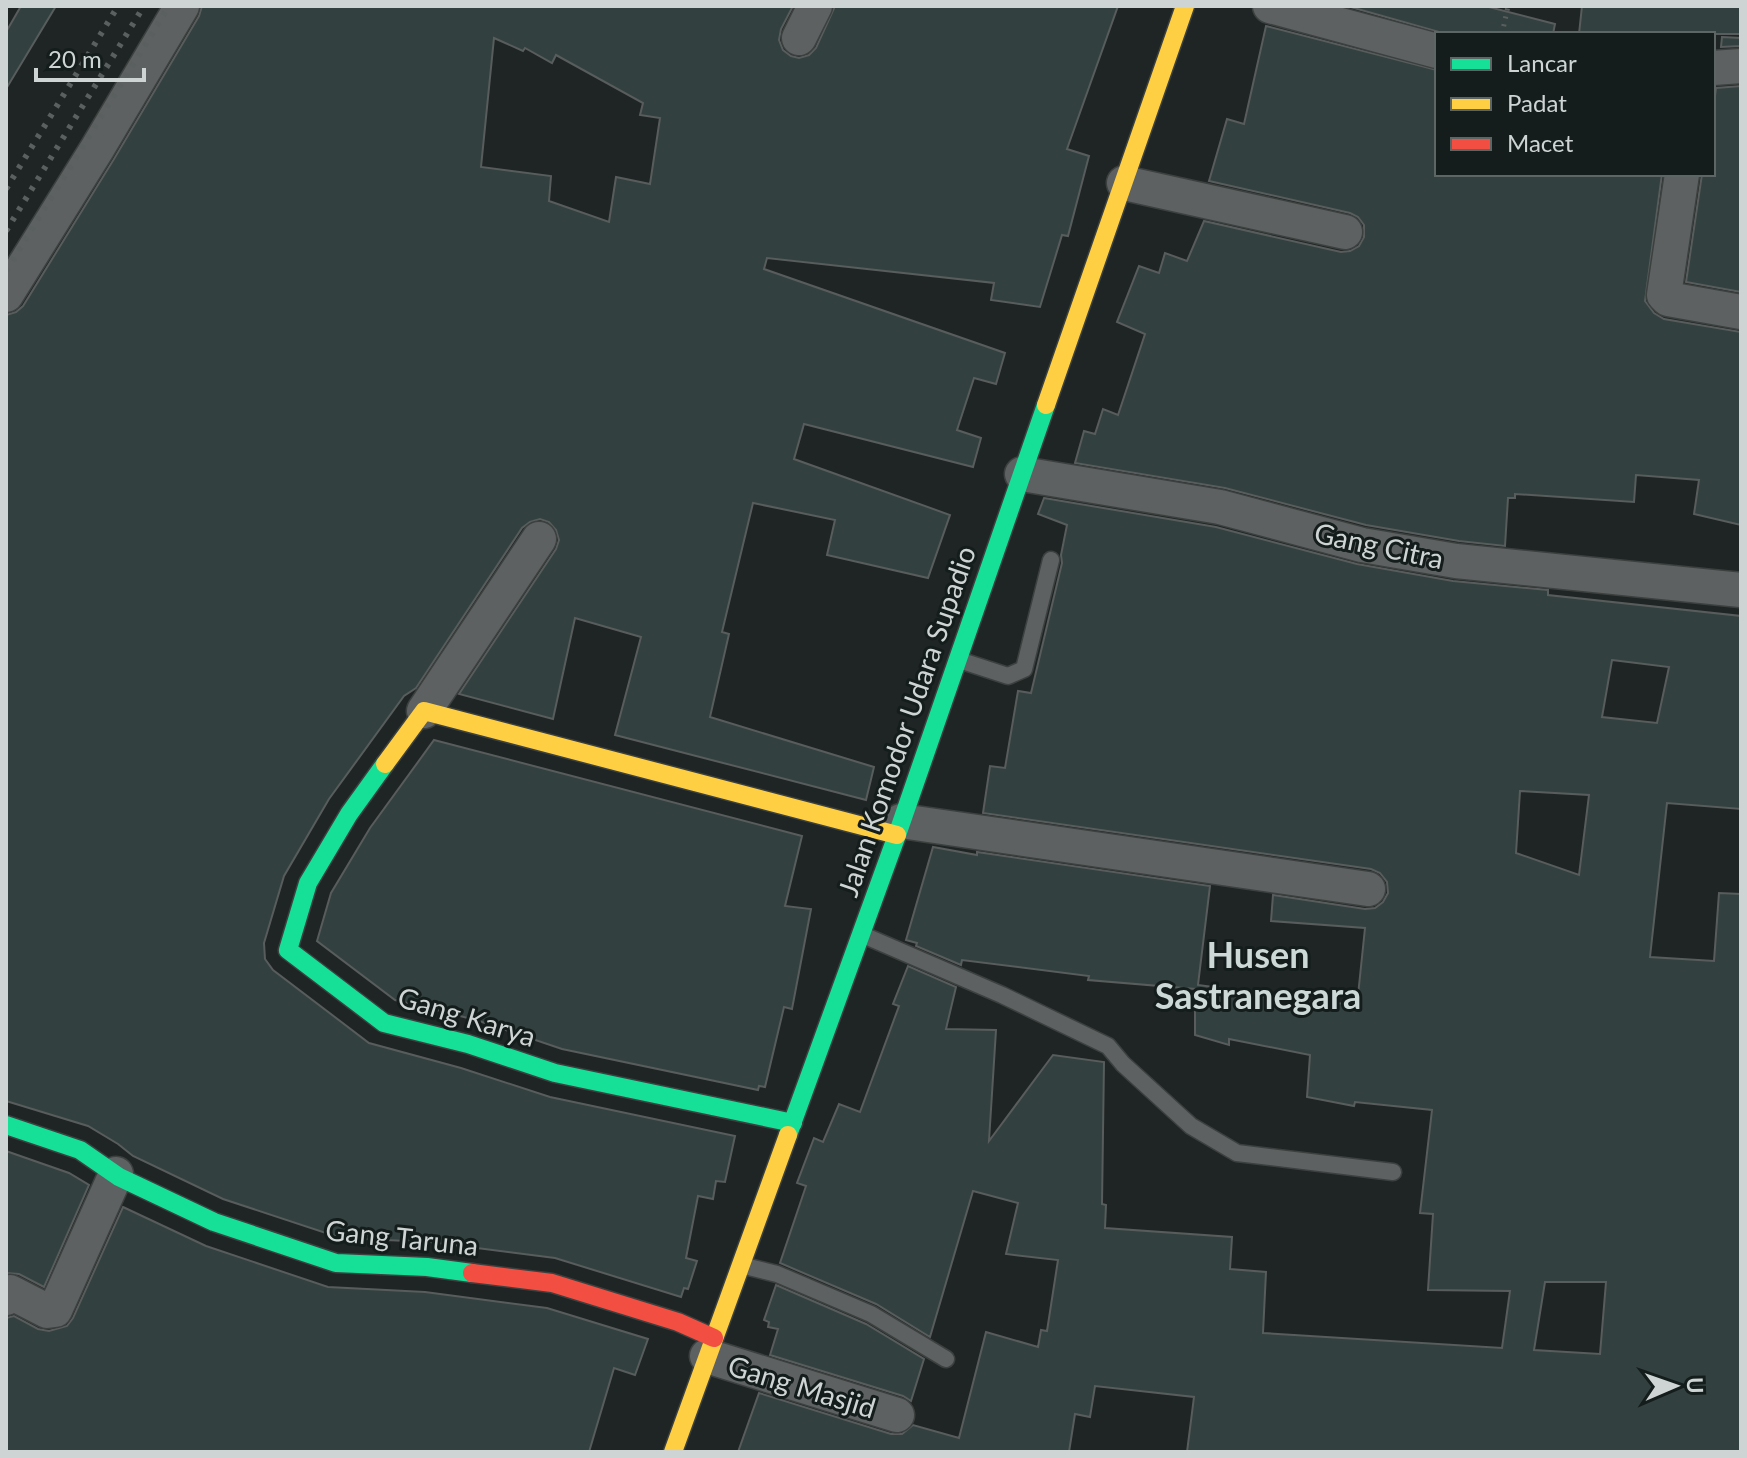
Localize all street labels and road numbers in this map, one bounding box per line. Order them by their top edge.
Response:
street label: Gang Citra [1311,515,1447,575]
street label: Jalan Komodor Udara Supadio [830,541,982,901]
street label: Gang Karya [394,979,540,1053]
street label: Gang Taruna [324,1212,480,1262]
street label: Gang Masjid [724,1347,880,1425]

